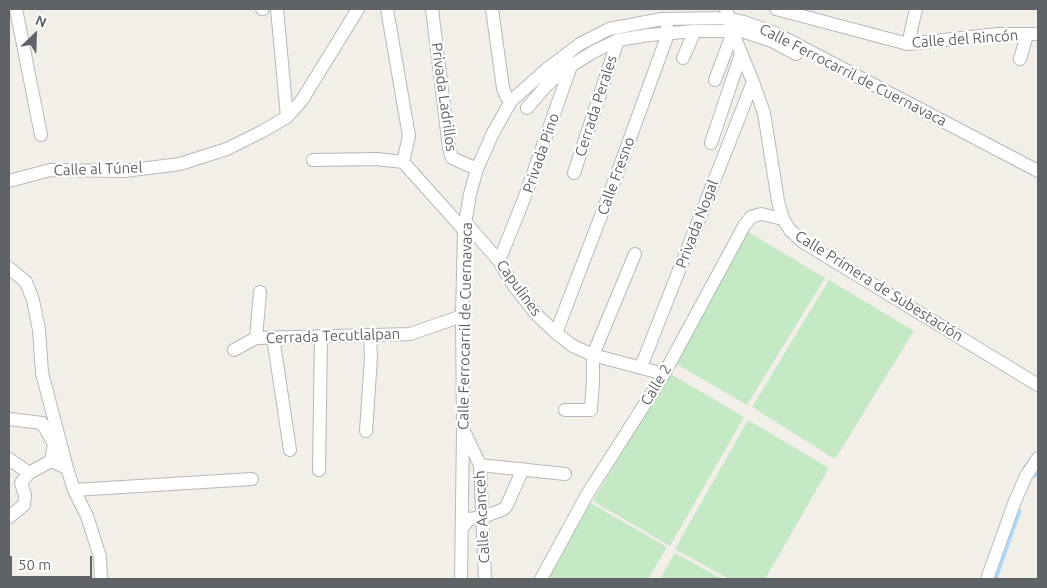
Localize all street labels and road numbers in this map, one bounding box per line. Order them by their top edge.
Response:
street label: Calle Ferrocarril de Cuernavaca [756,20,950,130]
street label: Calle del Rincón [911,26,1019,52]
street label: Privada Ladrillos [427,41,461,153]
street label: Cerrada Perales [571,53,621,159]
street label: Privada Pino [519,111,563,195]
street label: Calle Fresno [594,134,638,218]
street label: Calle al Túnel [53,158,143,180]
street label: Privada Nogal [672,177,722,271]
street label: Calle Ferrocarril de Cuernavaca [454,222,476,430]
street label: Calle Primera de Subestación [792,227,966,345]
street label: Capulines [493,256,545,320]
street label: Cerrada Tecutlalpan [266,325,400,347]
street label: Calle 2 [637,361,675,409]
street label: Calle Acanceh [471,470,493,564]

